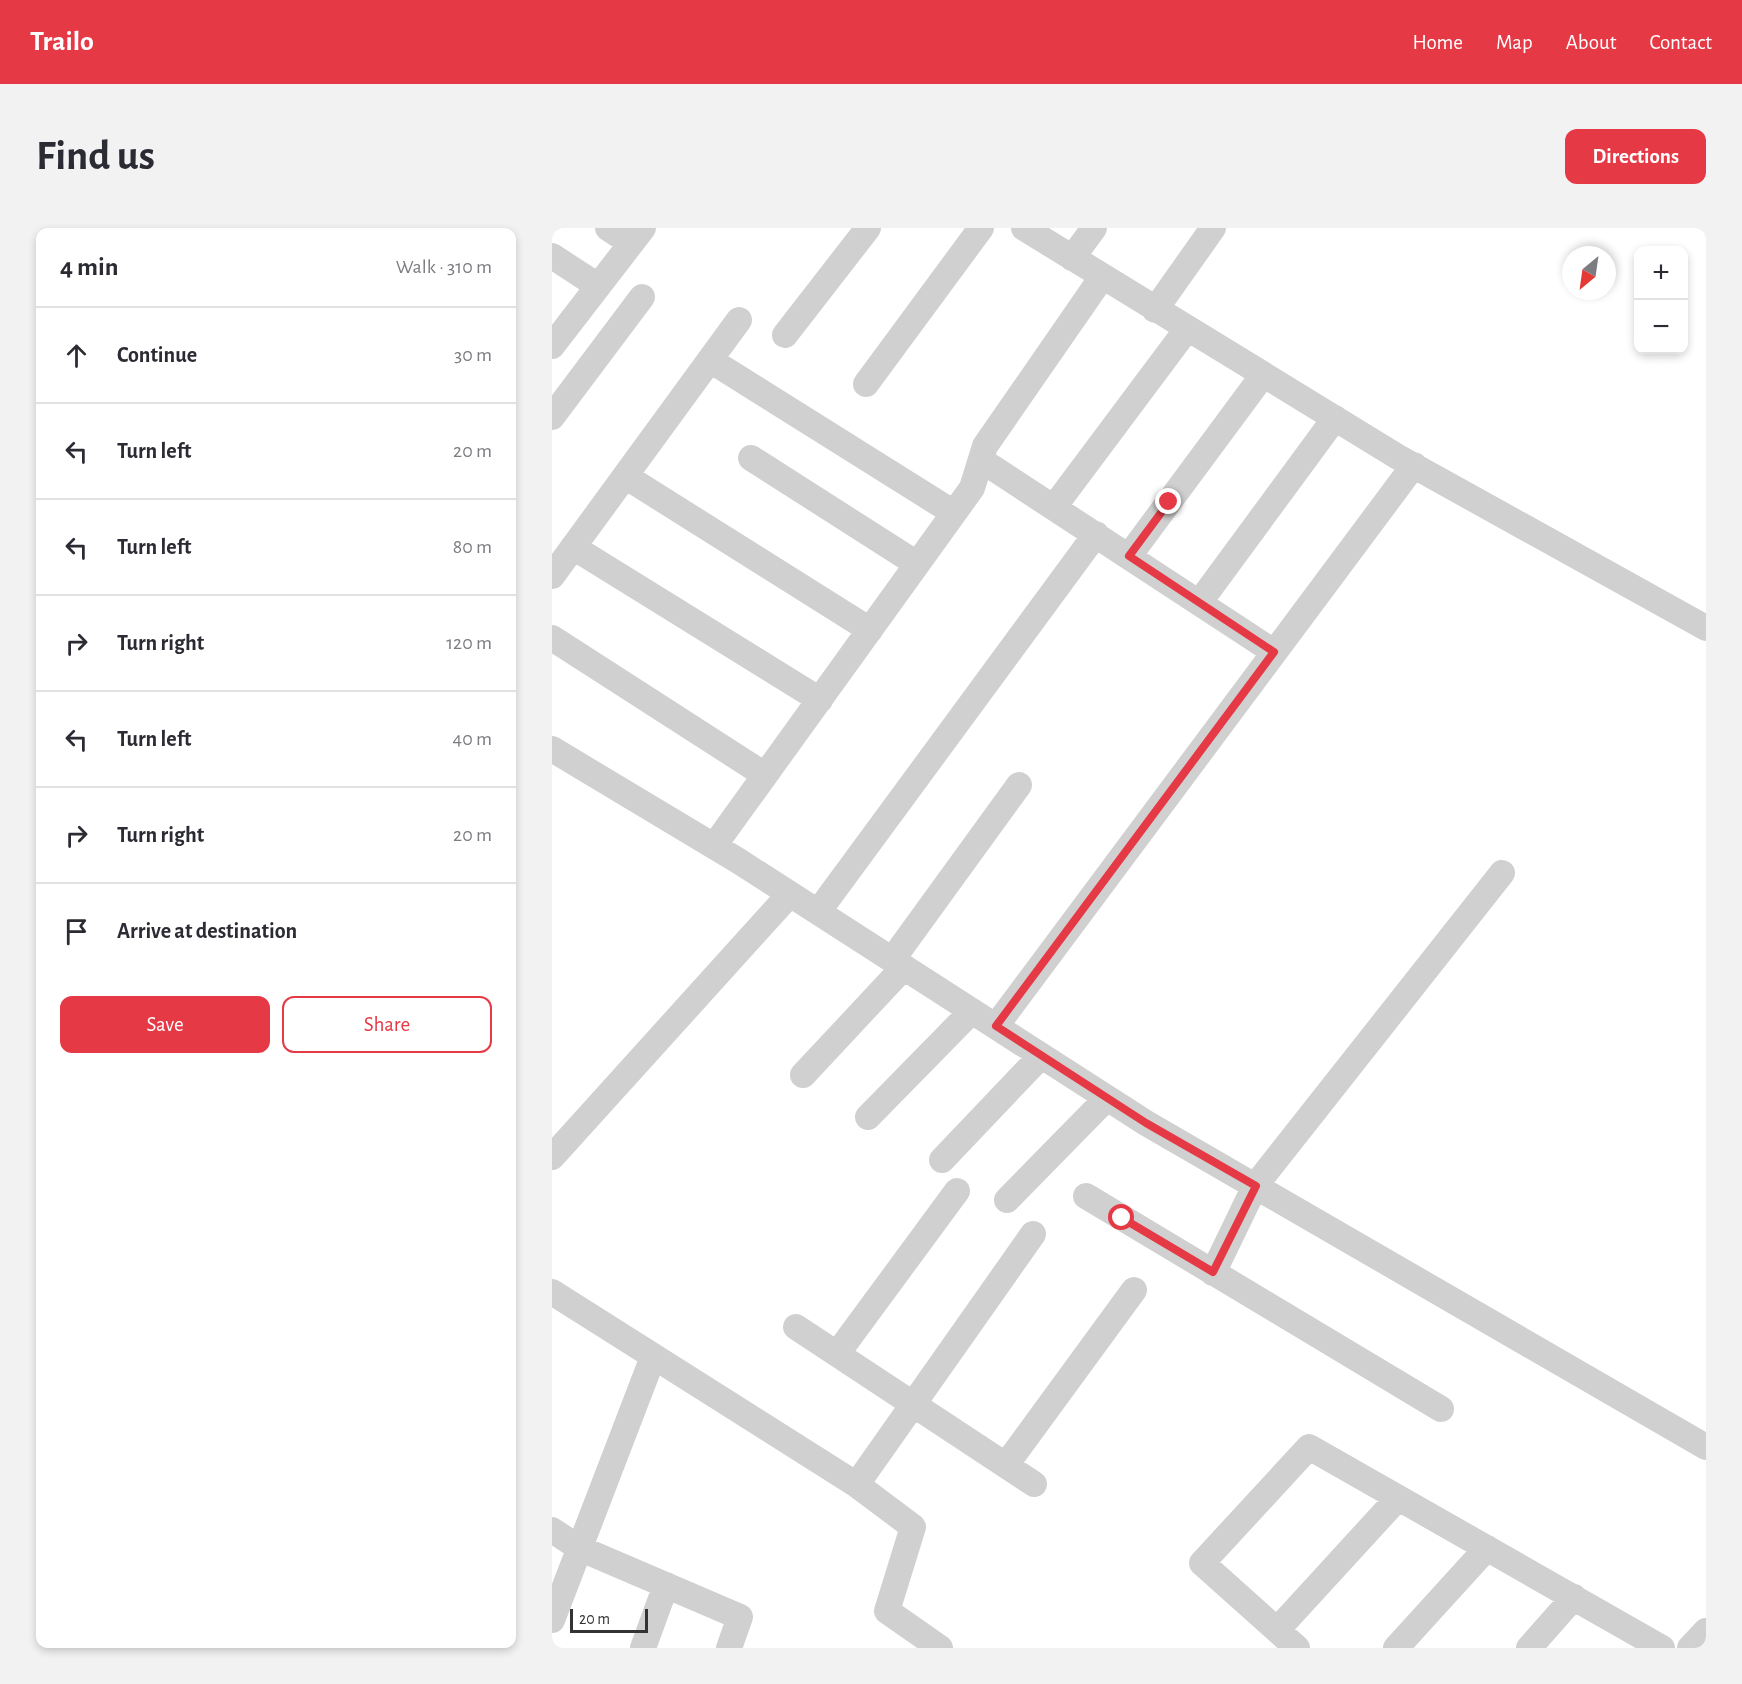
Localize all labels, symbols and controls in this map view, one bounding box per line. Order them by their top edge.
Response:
text: Trailo [30,28,94,56]
text: Home [1412,32,1463,53]
text: Map [1496,32,1533,53]
text: About [1566,32,1616,53]
text: Contact [1649,32,1712,53]
button: Directions [1565,129,1706,184]
text: Find us [36,135,155,177]
north arrow [1562,246,1616,300]
map controls [1634,246,1688,354]
button: + [1634,246,1688,300]
text: 4 min [60,254,119,280]
text: Walk · 310 m [396,257,492,277]
button: − [1634,300,1688,354]
icon: ahead [60,339,93,372]
text: Continue [117,344,197,366]
text: 30 m [454,345,492,365]
icon: left [60,435,93,468]
text: Turn left [117,440,191,462]
text: 20 m [453,441,492,461]
route end [1155,488,1181,514]
icon: left [60,531,93,564]
text: Turn left [117,536,191,558]
text: 80 m [453,537,492,557]
icon: right [60,627,93,660]
text: Turn right [117,632,204,654]
text: 120 m [446,633,492,653]
icon: left [60,723,93,756]
text: Turn left [117,728,191,750]
text: 40 m [453,729,492,749]
icon: right [60,819,93,852]
text: Turn right [117,824,204,846]
text: 20 m [453,825,492,845]
icon: arrive [60,915,93,948]
text: Arrive at destination [117,920,297,942]
button: Save [60,996,270,1053]
button: Share [282,996,492,1053]
route start [1108,1204,1134,1230]
scale bar [570,1606,648,1634]
text: 20 m [579,1611,610,1627]

